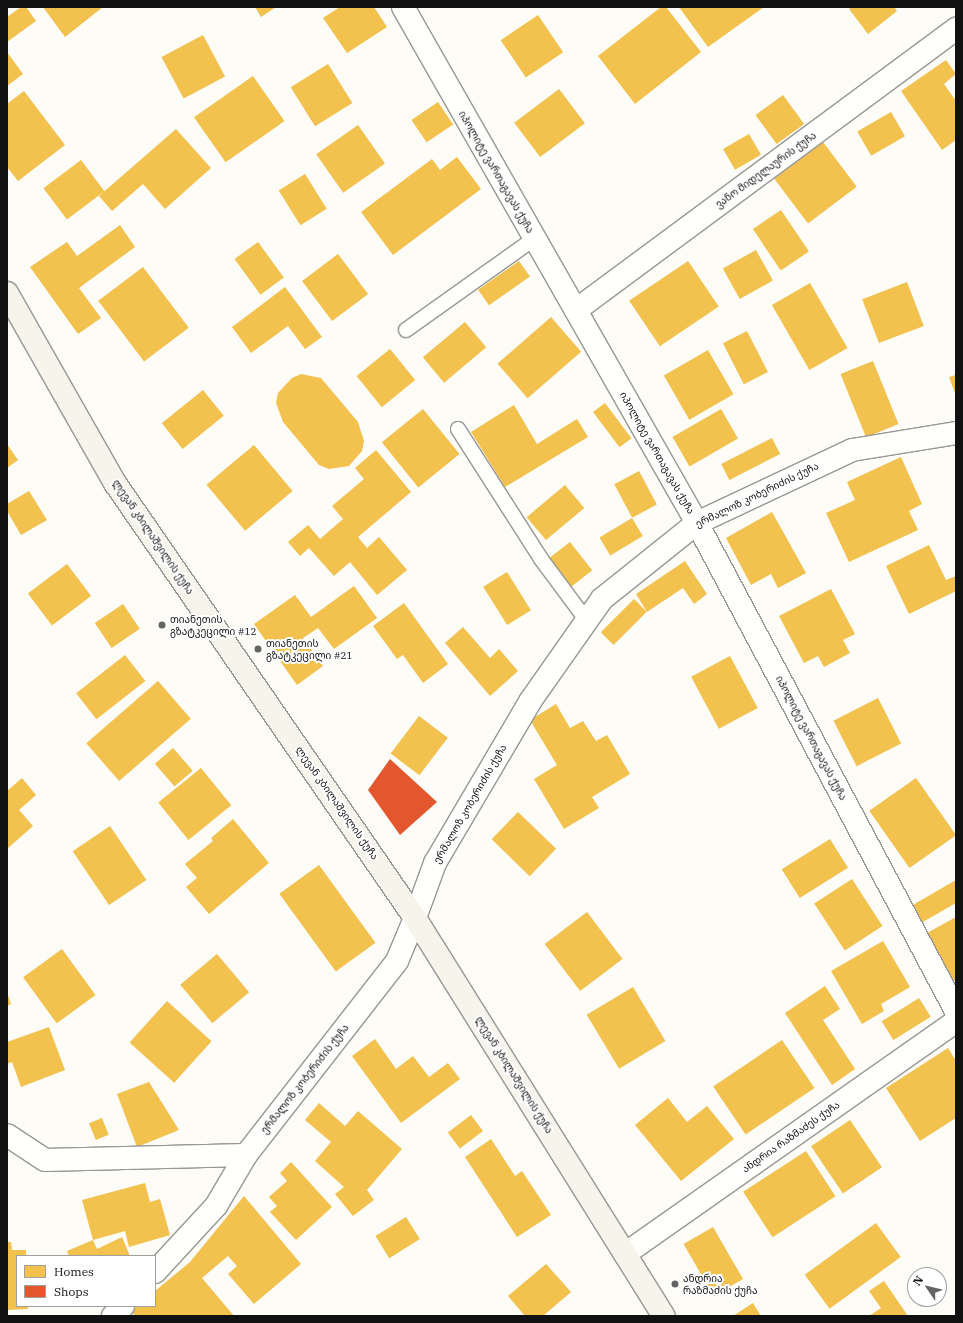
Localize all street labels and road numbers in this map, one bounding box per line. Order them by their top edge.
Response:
street label: იპოლიტე ვართაგავას ქუჩა [456,109,536,235]
street label: ვანო მიდელაურის ქუჩა [713,129,819,211]
street label: იპოლიტე ვართაგავას ქუჩა [617,390,697,516]
street label: ერმალოზ კობერიძის ქუჩა [693,460,821,530]
street label: ლევან კბილაშვილის ქუჩა [110,477,196,597]
street label: იპოლიტე ვართაგავას ქუჩა [773,674,849,802]
street label: ერმალოზ კობერიძის ქუჩა [431,742,509,866]
street label: ლევან კბილაშვილის ქუჩა [293,744,381,862]
street label: ლევან კბილაშვილის ქუჩა [473,1014,555,1136]
street label: ერმალოზ კობერიძის ქუჩა [259,1022,351,1136]
street label: ანდრია რაზმაძეს ქუჩა [740,1099,842,1175]

